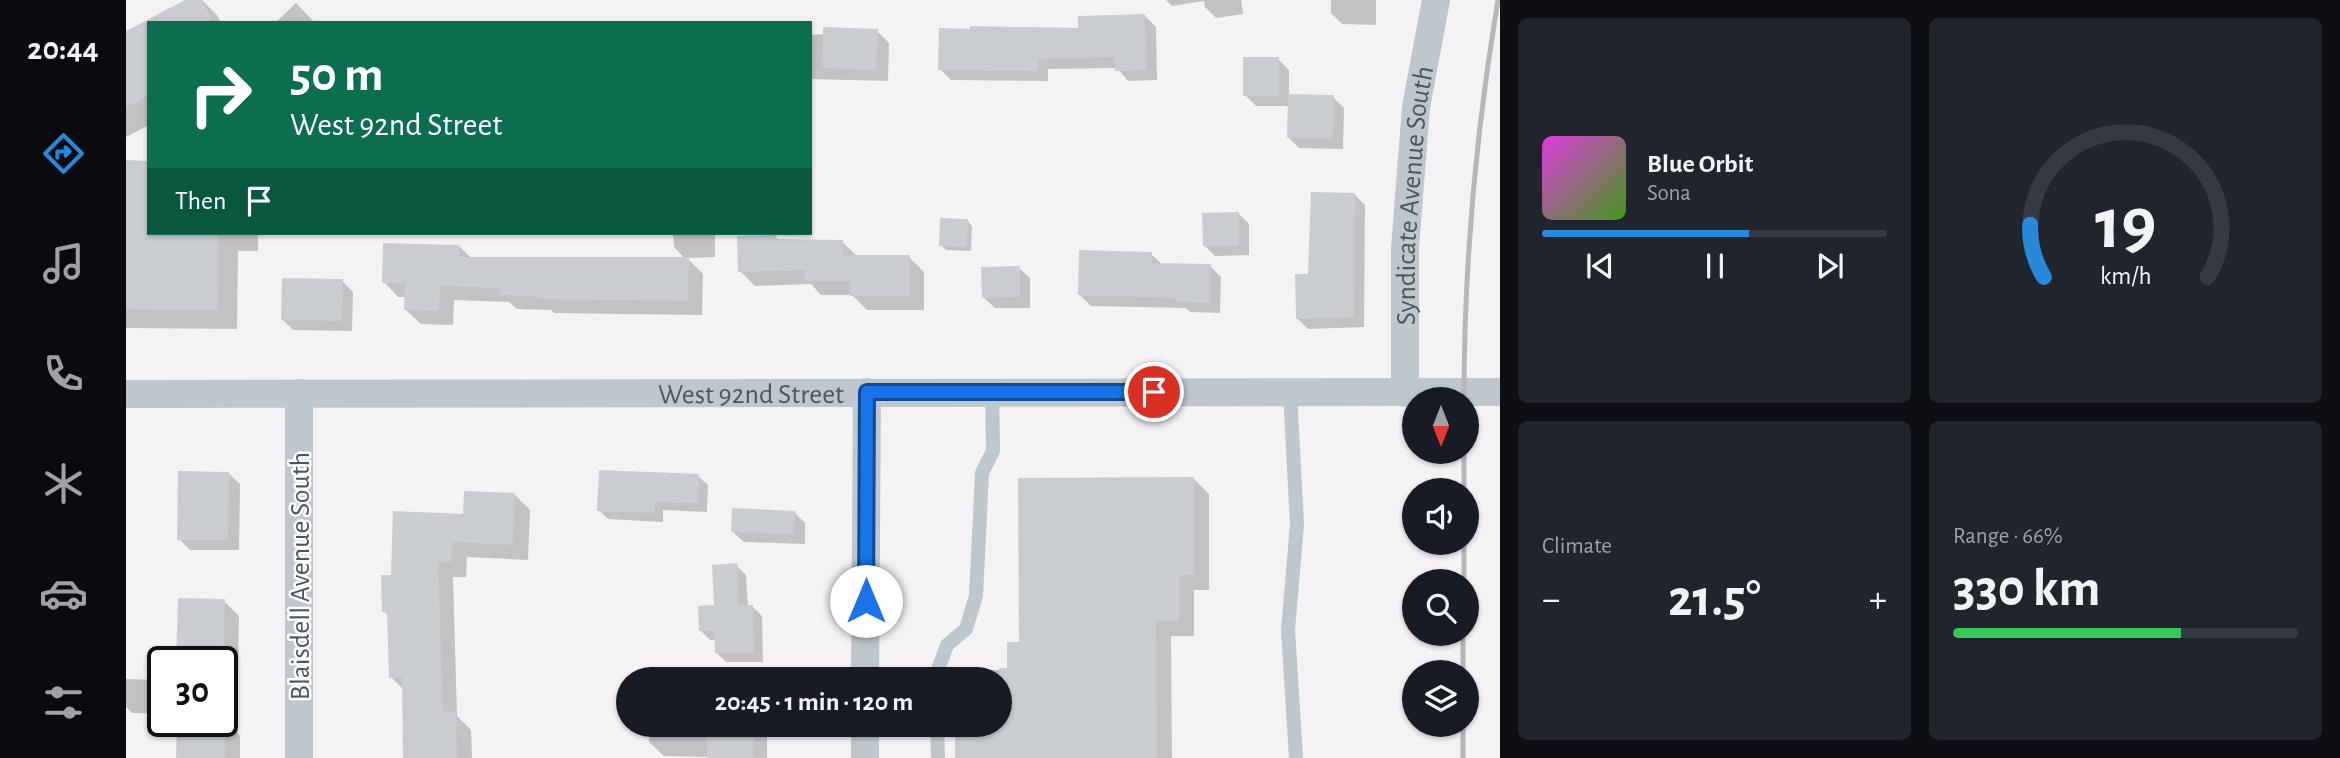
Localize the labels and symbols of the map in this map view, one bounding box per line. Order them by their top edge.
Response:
street label: Syndicate Avenue South [1393,64,1439,325]
pin [1124,362,1184,422]
street label: West 92nd Street [658,381,844,409]
north arrow [1402,387,1479,464]
street label: Blaisdell Avenue South [287,452,315,700]
position arrow [829,564,903,638]
speed limit sign: 30 [147,646,238,737]

